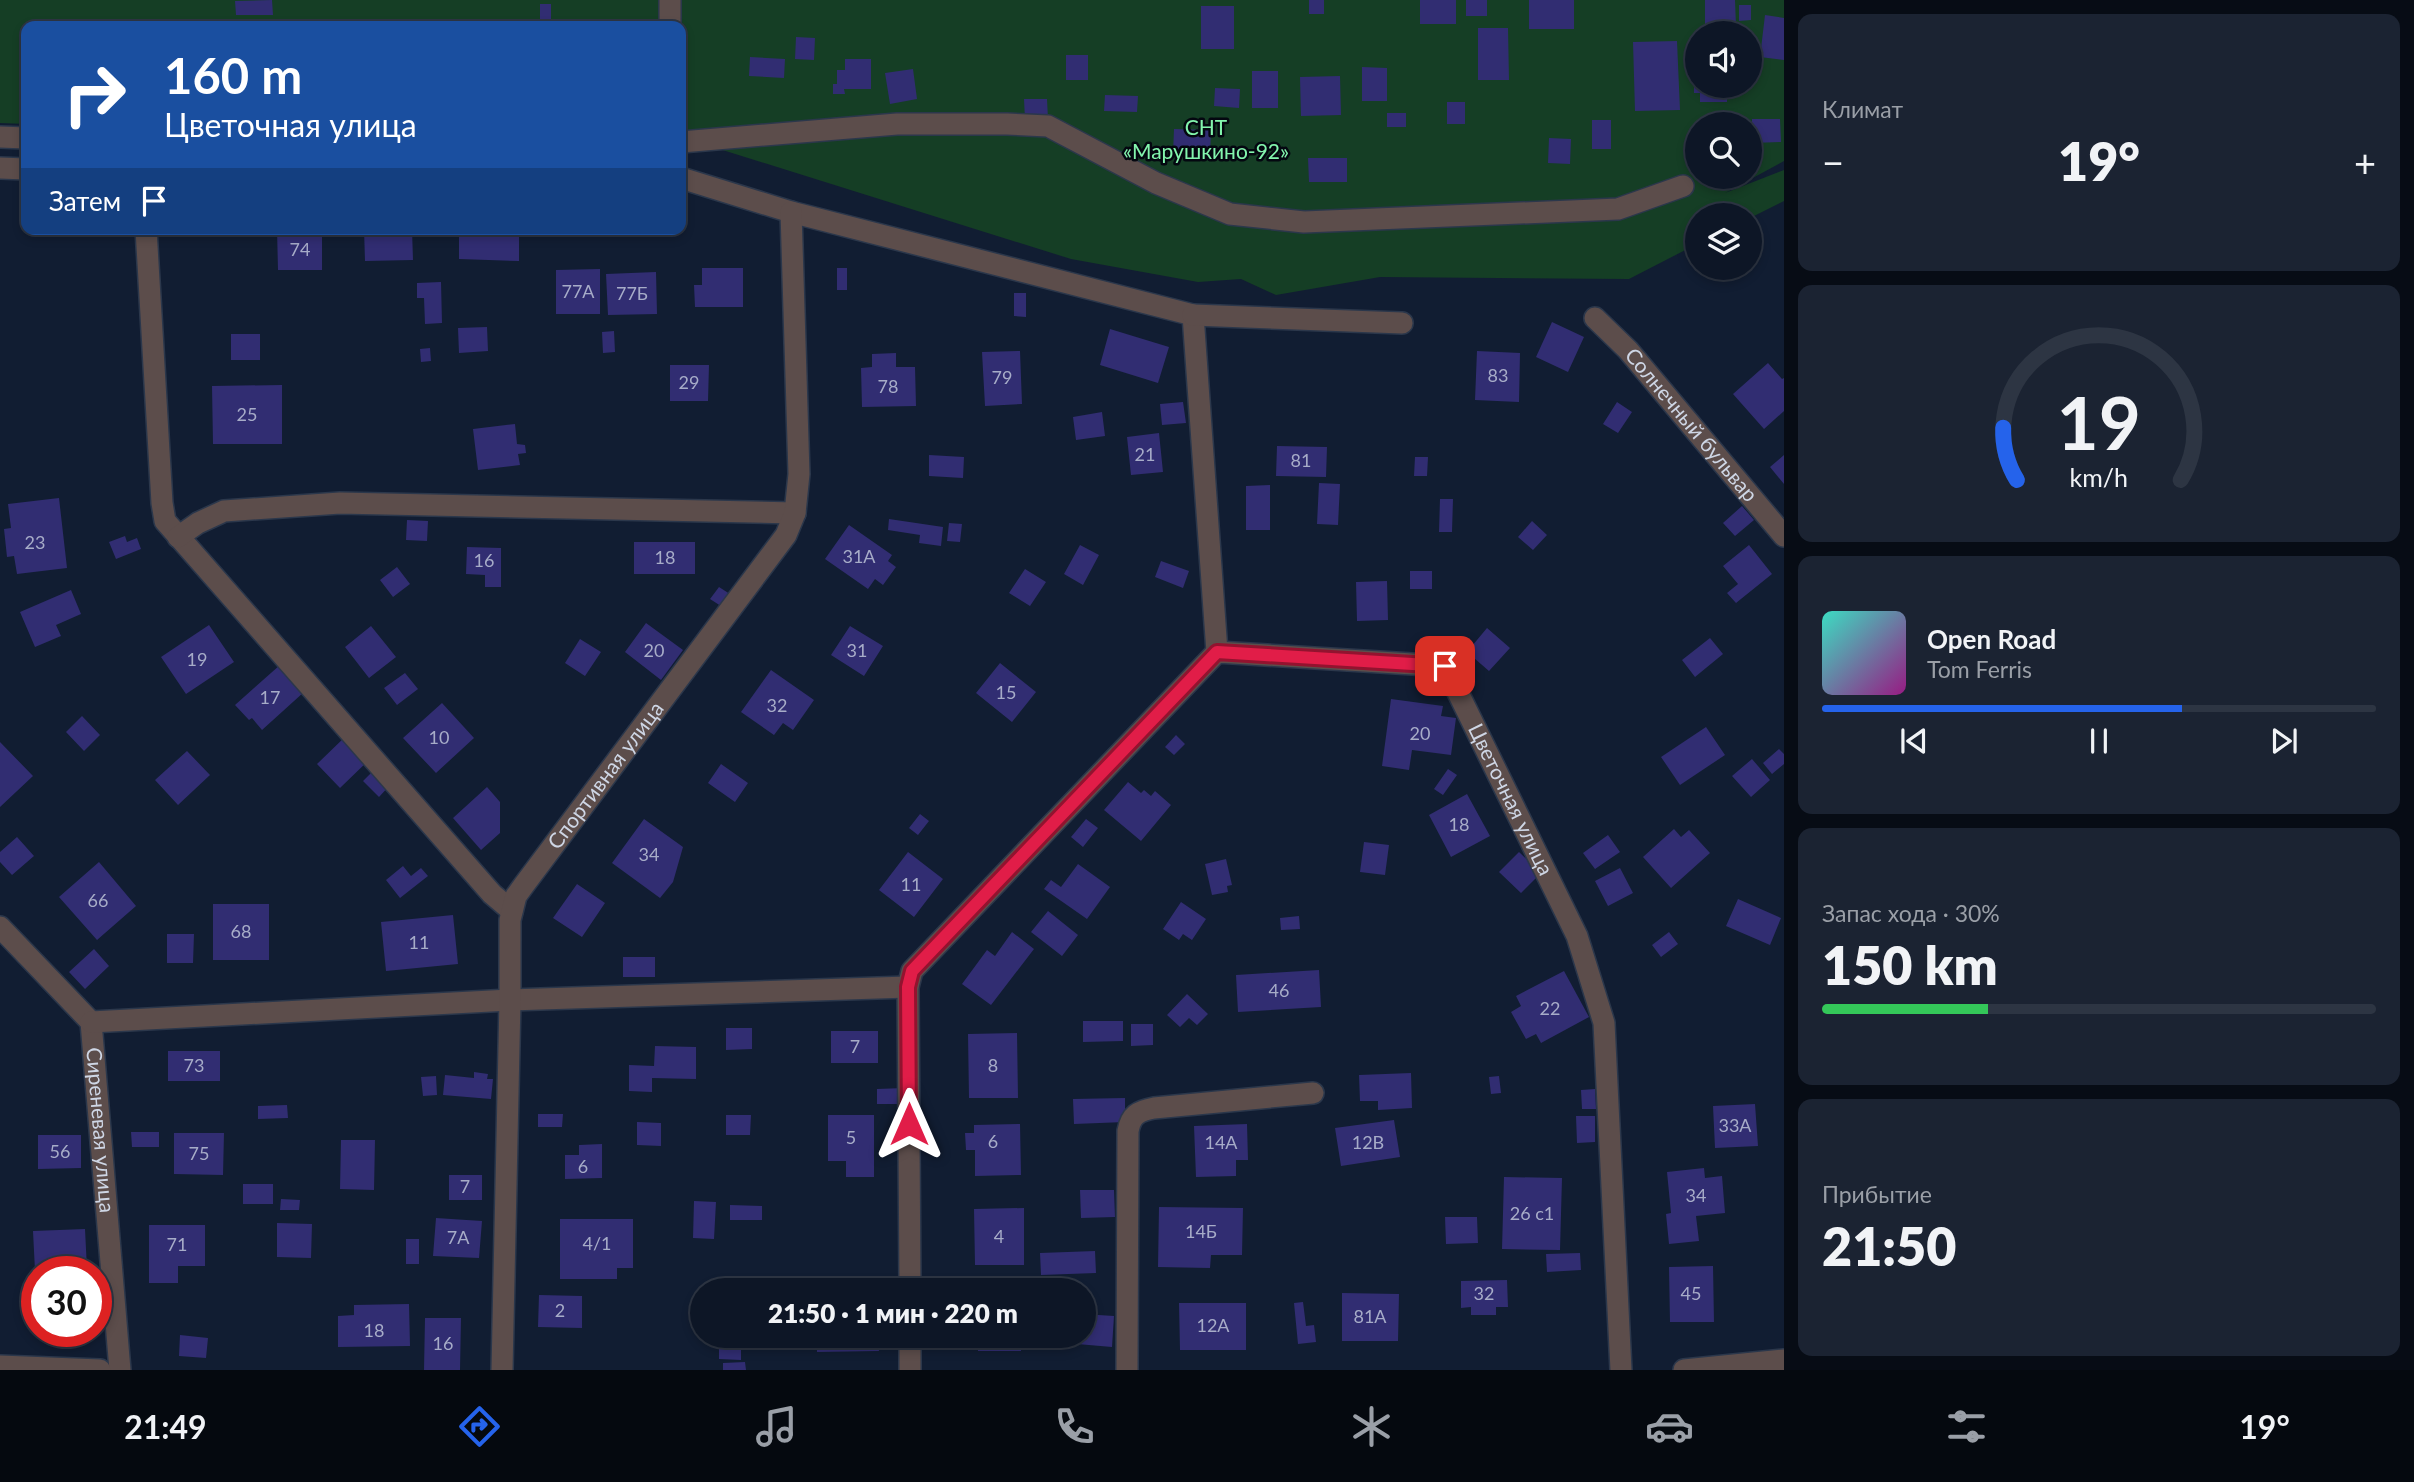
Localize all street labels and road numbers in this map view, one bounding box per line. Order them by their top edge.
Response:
street label: Солнечный бульвар [1621,342,1764,506]
street label: Спортивная улица [541,696,668,853]
street label: Цветочная улица [1464,719,1559,879]
street label: Сиреневая улица [82,1046,121,1214]

